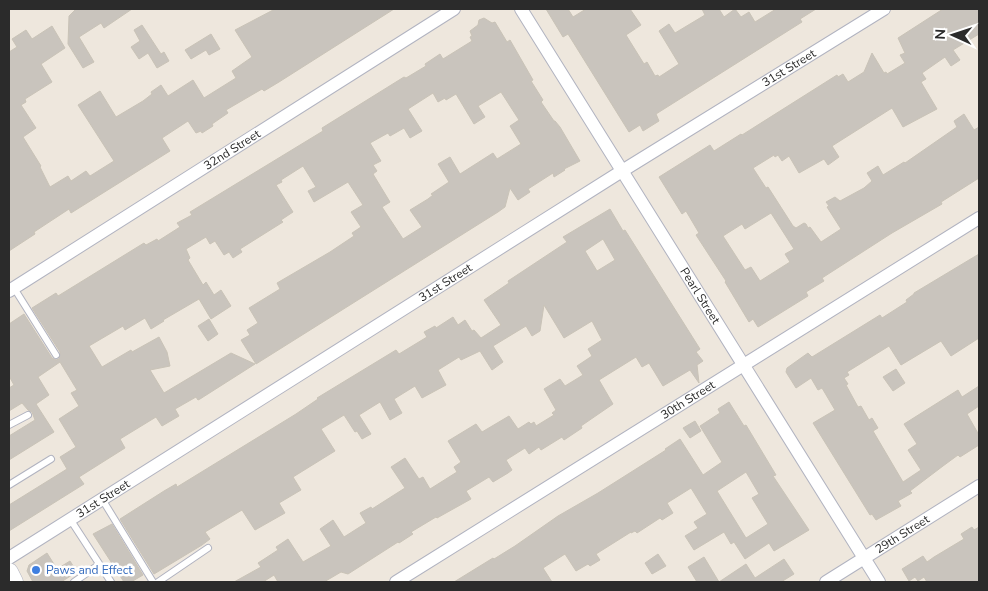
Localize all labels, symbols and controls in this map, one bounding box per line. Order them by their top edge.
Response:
north arrow [928,10,978,60]
text: N [931,29,950,40]
street label: 31st Street [759,45,819,91]
street label: 32nd Street [201,125,264,174]
street label: 31st Street [416,259,476,305]
street label: Pearl Street [676,264,724,328]
street label: 30th Street [658,376,719,423]
street label: 31st Street [73,475,133,522]
street label: 29th Street [872,511,933,557]
place label: Paws and Effect [46,562,133,578]
marker: Paws and Effect [30,564,42,576]

